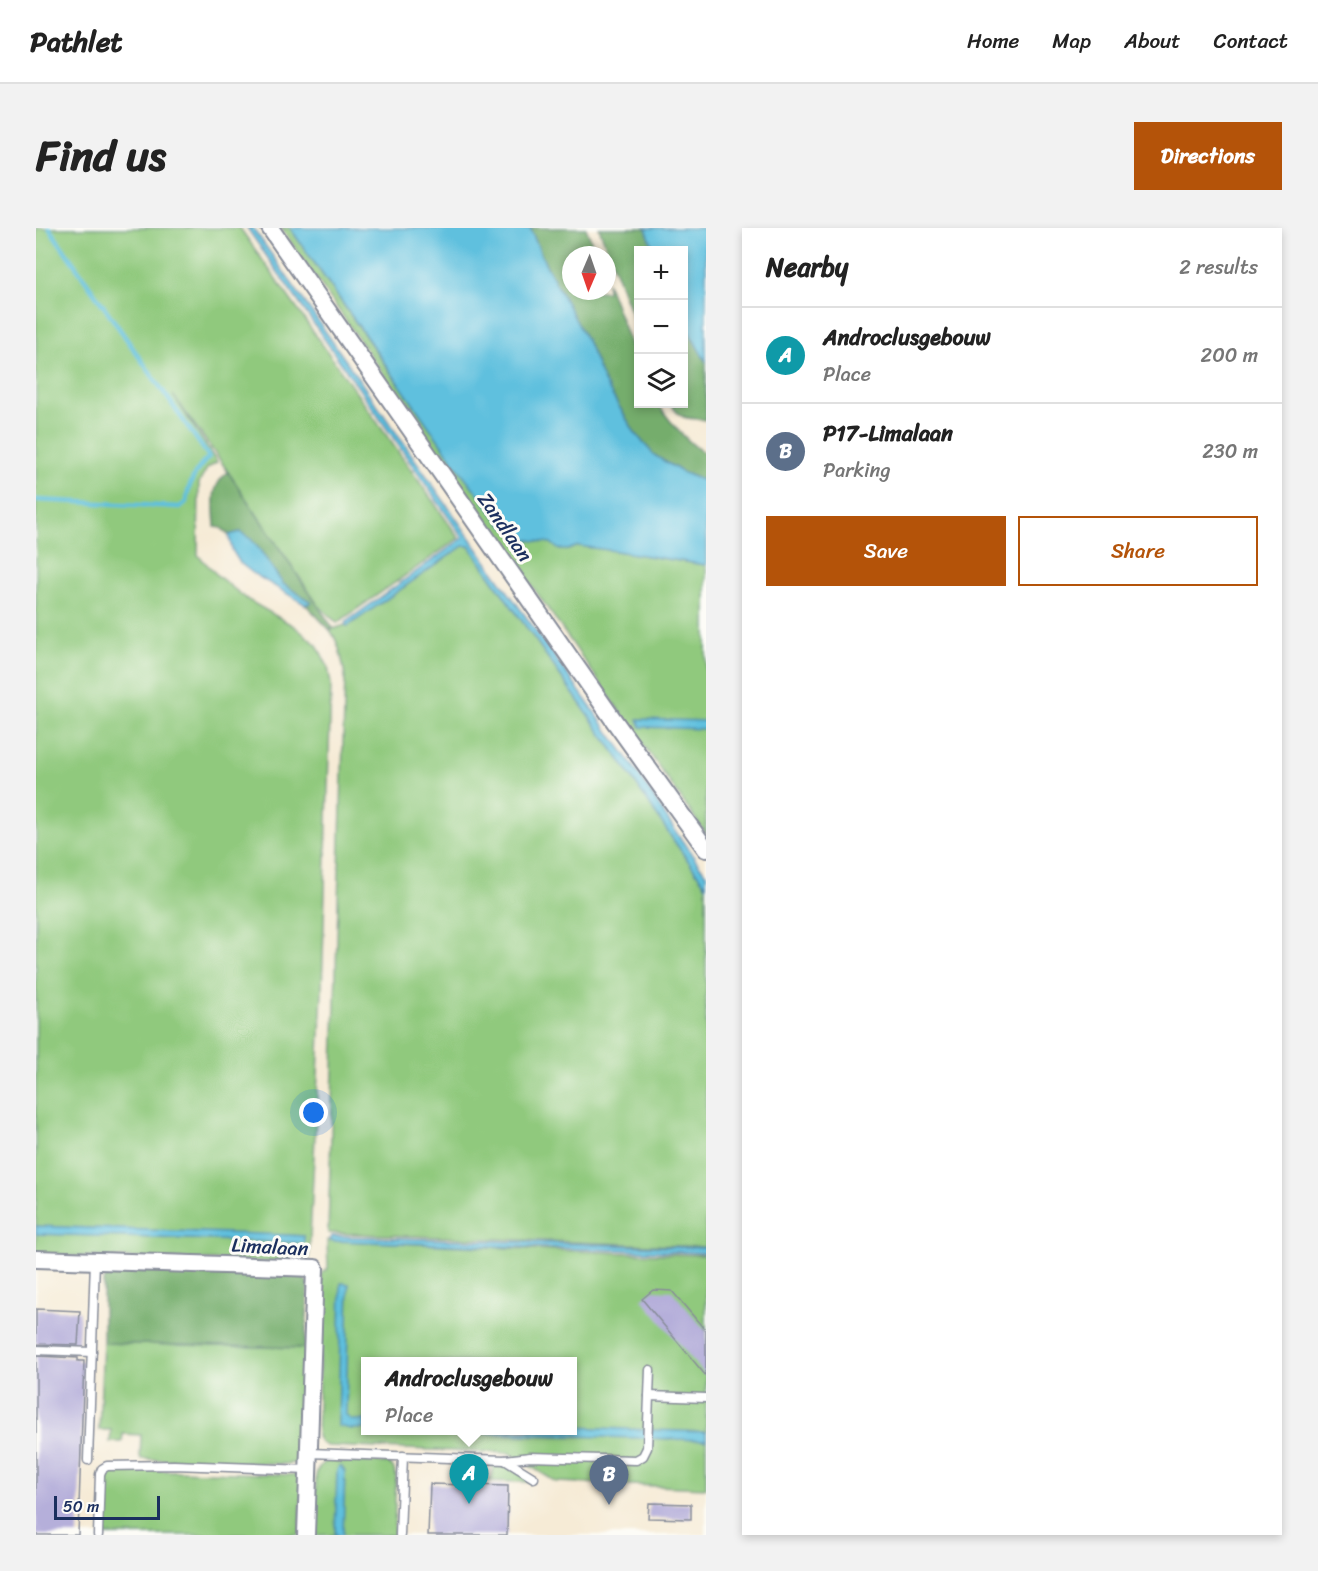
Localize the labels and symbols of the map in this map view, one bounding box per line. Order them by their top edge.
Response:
north arrow [562,246,616,300]
street label: Zandlaan [468,485,542,569]
your location [299,1098,328,1127]
street label: Limalaan [231,1228,309,1266]
pin: A [450,1454,488,1504]
pin: B [590,1456,628,1505]
scale bar [54,1493,160,1520]

